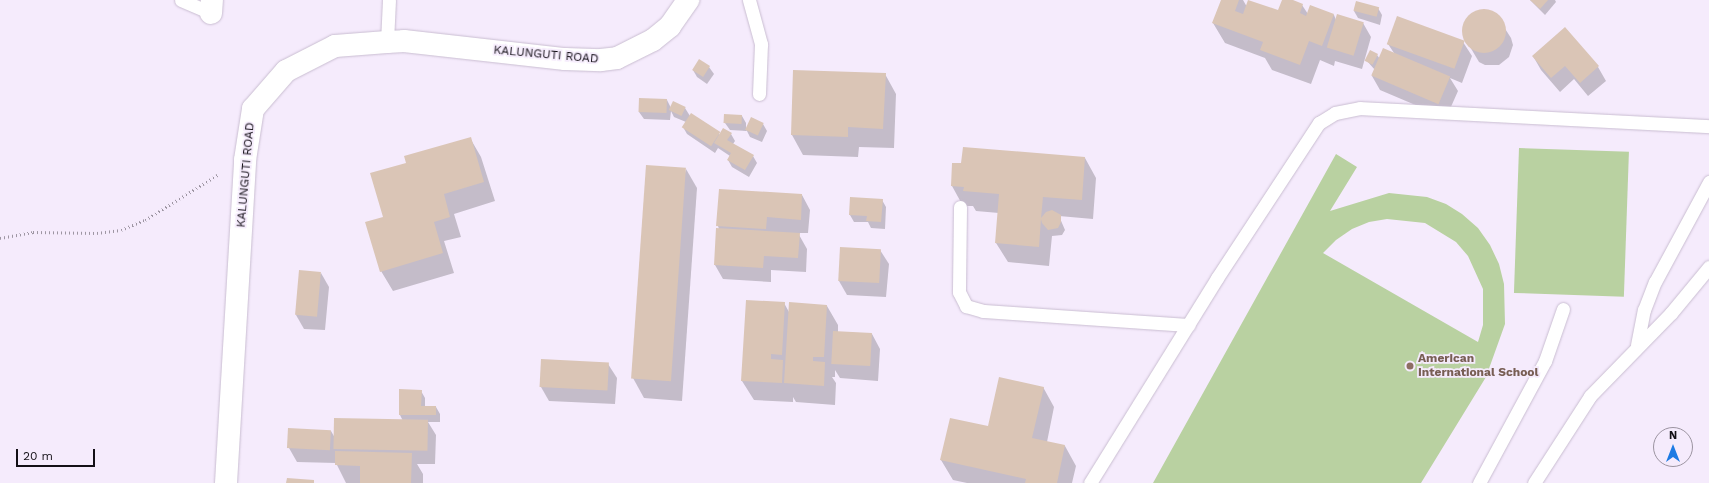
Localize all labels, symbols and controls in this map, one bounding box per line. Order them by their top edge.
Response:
street label: KALUNGUTI ROAD [493,43,599,67]
street label: KALUNGUTI ROAD [234,122,258,228]
place label: American International School [1418,352,1539,380]
marker: American International School [1405,361,1415,371]
north arrow [1653,427,1693,467]
text: N [1669,429,1677,442]
scale bar [18,441,97,467]
text: 20 m [23,449,53,463]

